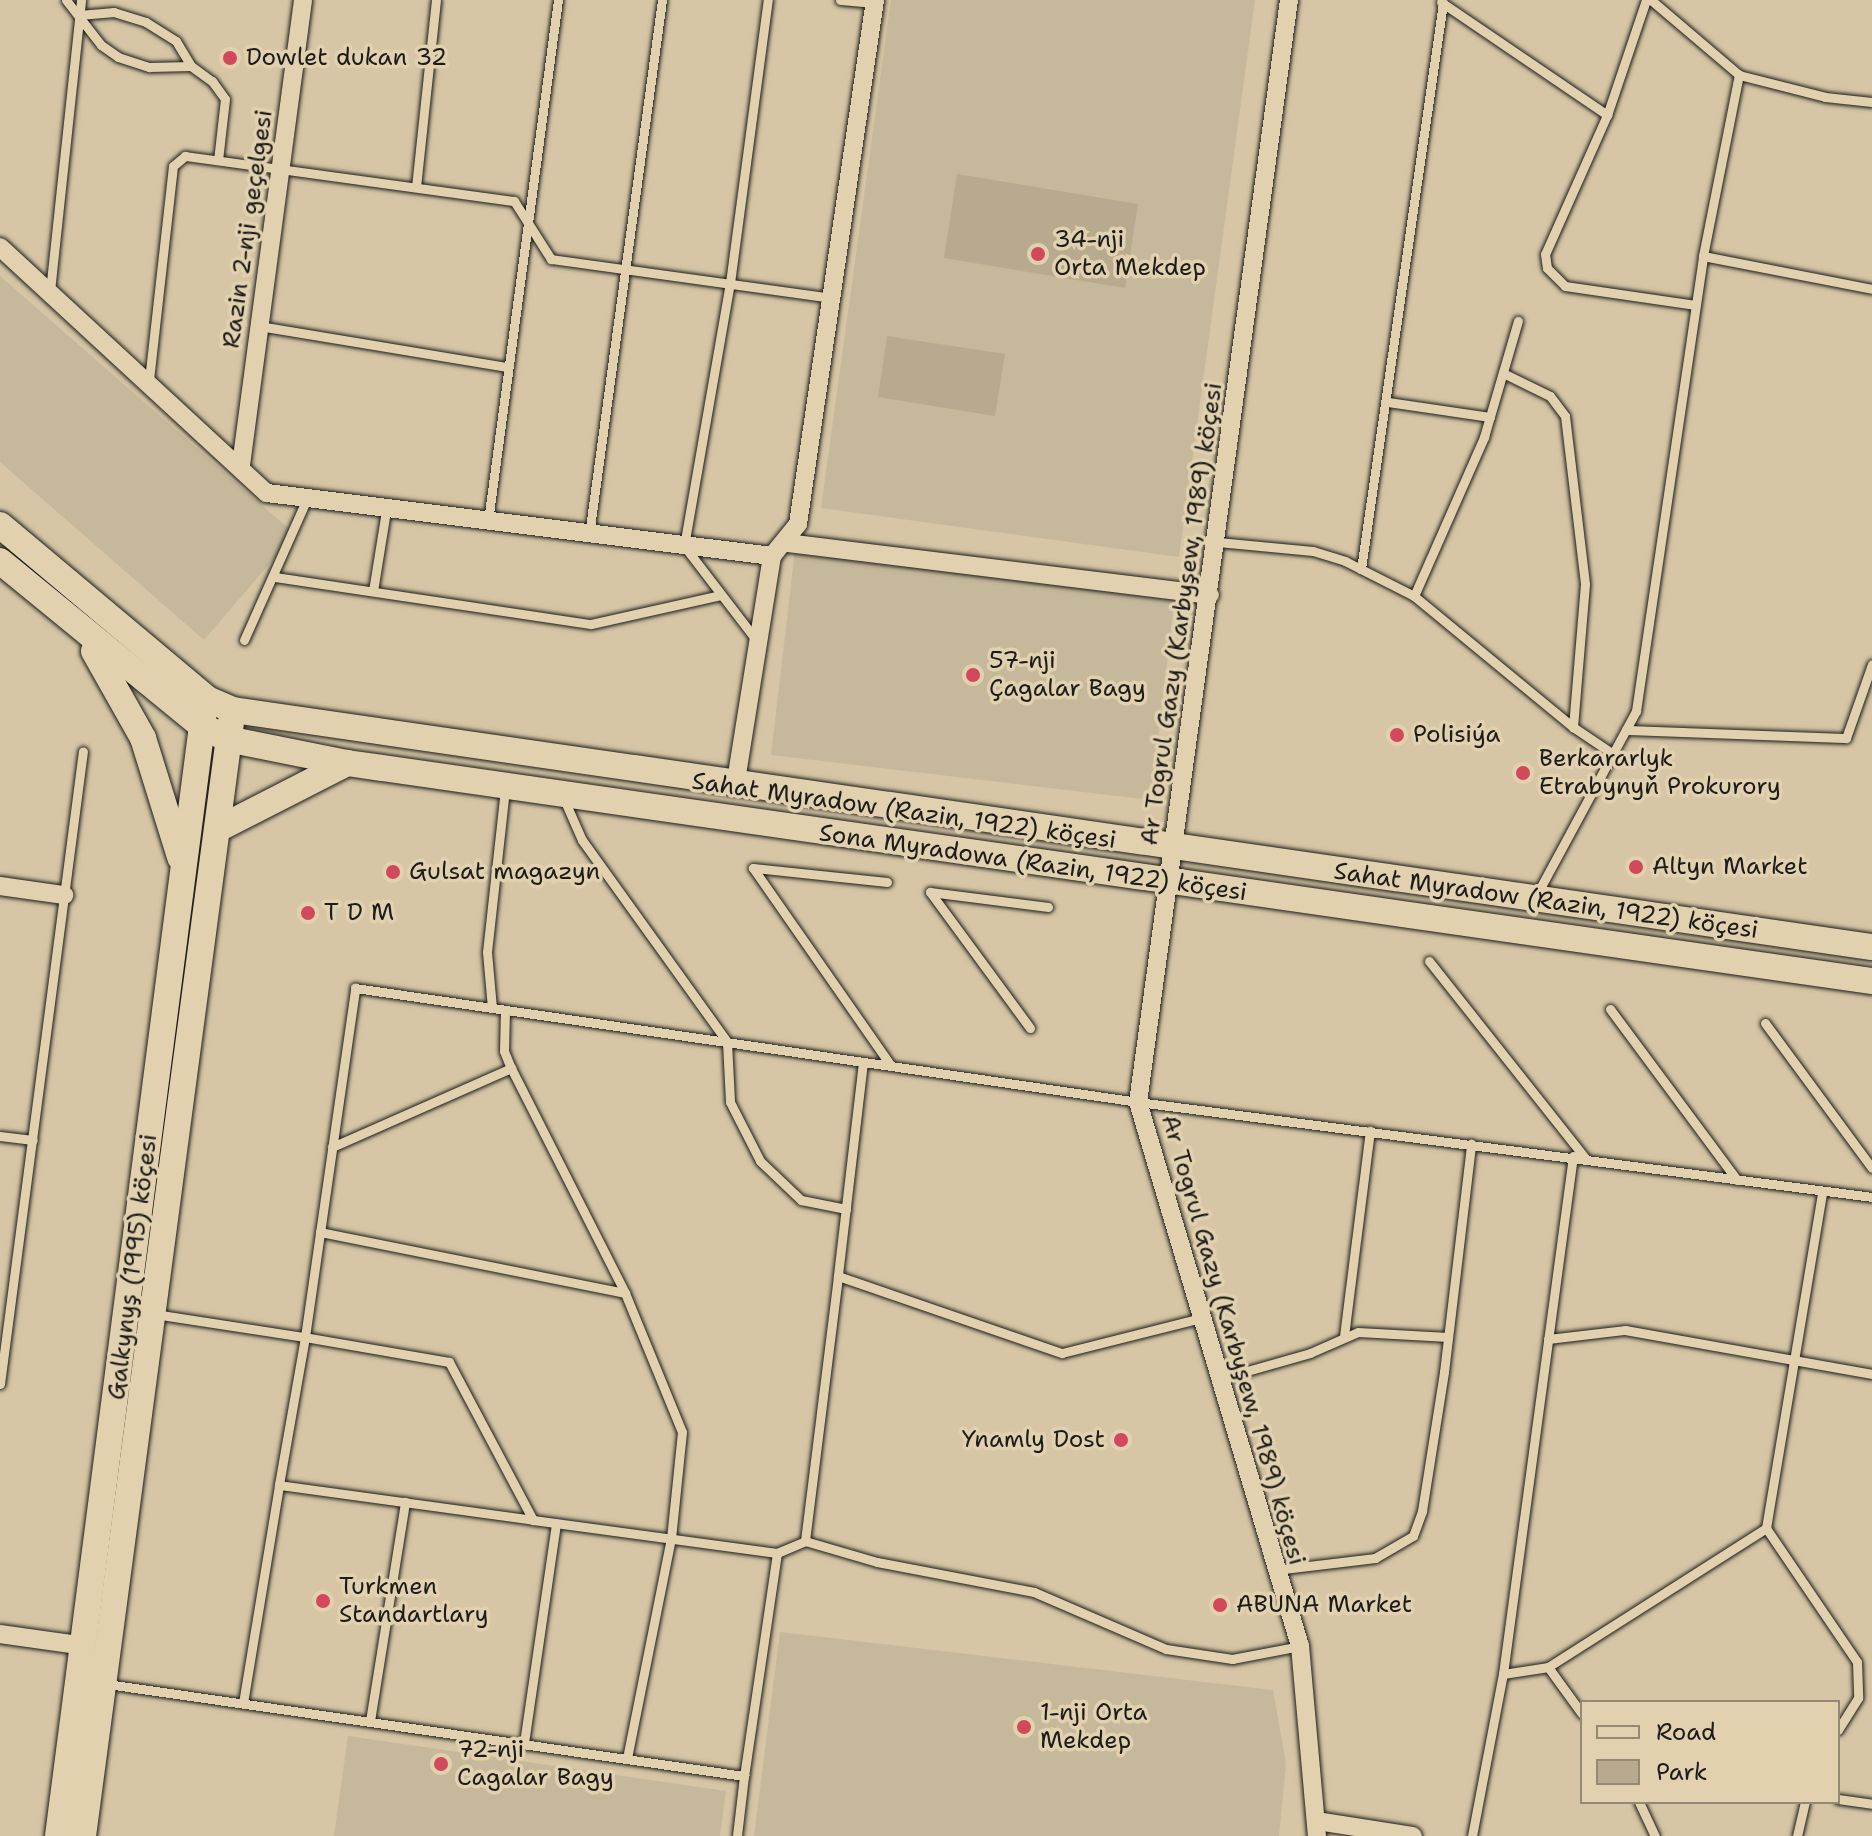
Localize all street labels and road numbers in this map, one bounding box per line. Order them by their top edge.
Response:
street label: Razin 2-nji geçelgesi [217,108,279,350]
street label: Ar Togrul Gazy (Karbyşew, 1989) köçesi [1135,381,1229,847]
street label: Sahat Myradow (Razin, 1922) köçesi [690,767,1118,855]
street label: Sona Myradowa (Razin, 1922) köçesi [817,819,1249,907]
street label: Sahat Myradow (Razin, 1922) köçesi [1332,857,1760,945]
street label: Ar Togrul Gazy (Karbyşew, 1989) köçesi [1155,1112,1311,1568]
street label: Galkynyş (1995) köçesi [102,1132,164,1402]

